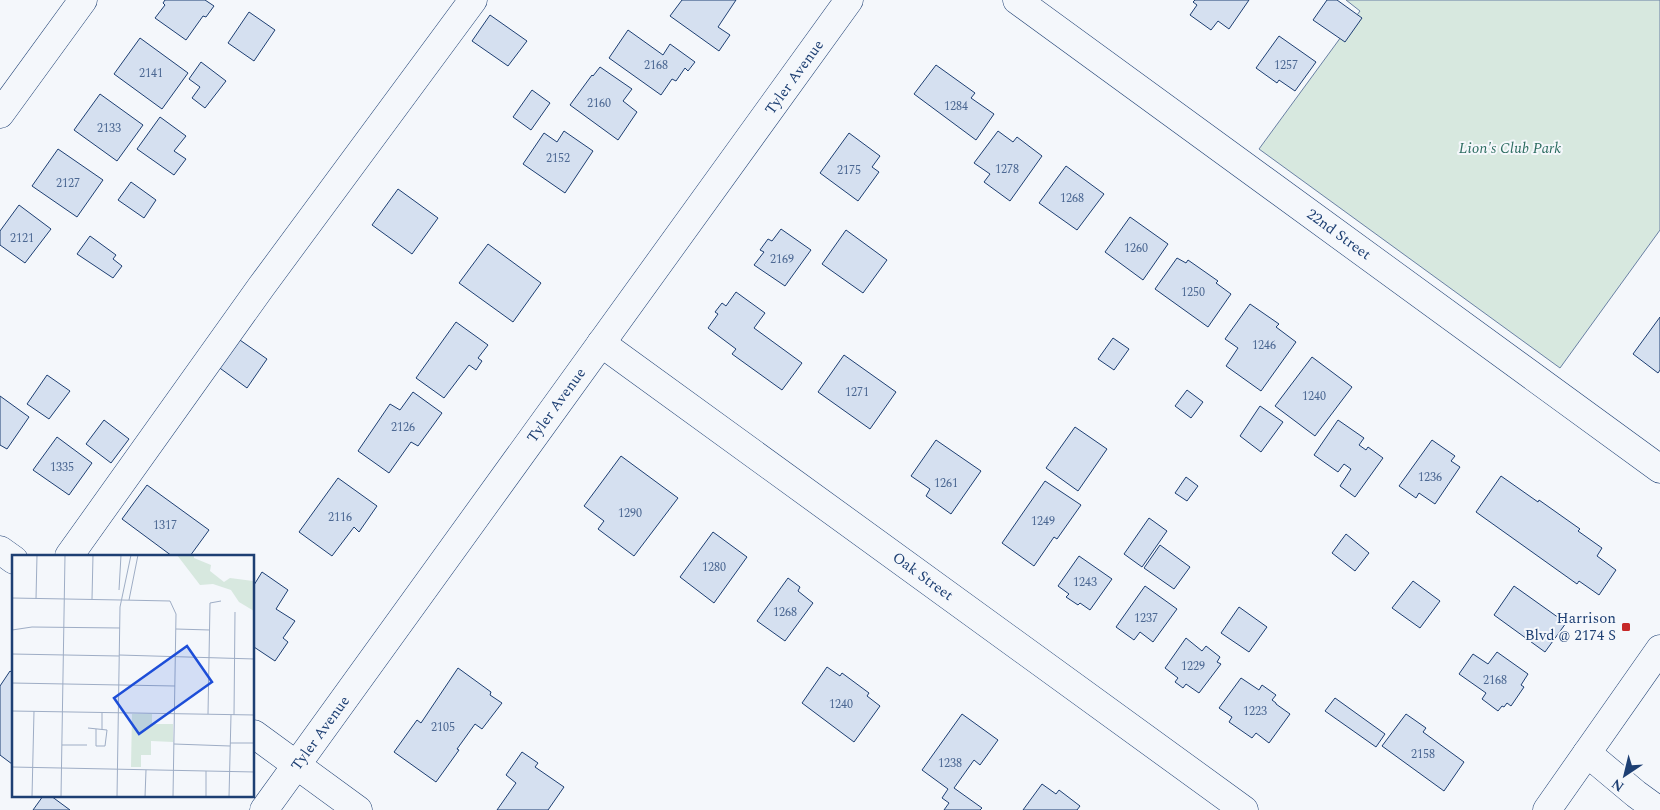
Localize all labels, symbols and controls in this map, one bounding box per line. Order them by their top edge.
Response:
street label: Tyler Avenue [759,35,830,120]
house number: 2168 [644,56,668,75]
house number: 1257 [1274,56,1298,75]
house number: 2141 [139,64,163,83]
house number: 2160 [587,94,611,113]
house number: 1284 [944,97,968,116]
house number: 2133 [97,119,121,138]
park label: Lion's Club Park [1459,137,1561,160]
house number: 2152 [546,149,570,168]
house number: 1278 [995,160,1019,179]
house number: 2175 [837,161,861,180]
house number: 2127 [56,174,80,193]
house number: 1268 [1060,189,1084,208]
street label: 22nd Street [1302,203,1376,266]
house number: 2121 [10,229,34,248]
house number: 1260 [1124,239,1148,258]
house number: 2169 [770,250,794,269]
house number: 1250 [1181,283,1205,302]
house number: 1246 [1252,336,1276,355]
street label: Tyler Avenue [521,363,592,448]
house number: 1271 [845,383,869,402]
house number: 1240 [1302,387,1326,406]
house number: 2126 [391,418,415,437]
house number: 1335 [50,458,74,477]
house number: 1236 [1418,468,1442,487]
house number: 1261 [934,474,958,493]
house number: 1290 [618,504,642,523]
house number: 2116 [328,508,352,527]
house number: 1249 [1031,512,1055,531]
house number: 1317 [153,516,177,535]
street label: Oak Street [887,546,958,607]
inset map [12,555,255,798]
house number: 1280 [702,558,726,577]
house number: 1243 [1073,573,1097,592]
house number: 1268 [773,603,797,622]
place label: Harrison Blvd @ 2174 S [1525,607,1616,647]
house number: 1237 [1134,609,1158,628]
marker: Harrison Blvd @ 2174 S [1620,621,1632,633]
house number: 1229 [1181,657,1205,676]
house number: 2168 [1483,671,1507,690]
street label: Tyler Avenue [285,691,356,776]
house number: 1240 [829,695,853,714]
house number: 1223 [1243,702,1267,721]
house number: 2105 [431,718,455,737]
house number: 2158 [1411,745,1435,764]
north arrow [1600,750,1650,800]
house number: 1238 [938,754,962,773]
text: N [1607,773,1629,797]

